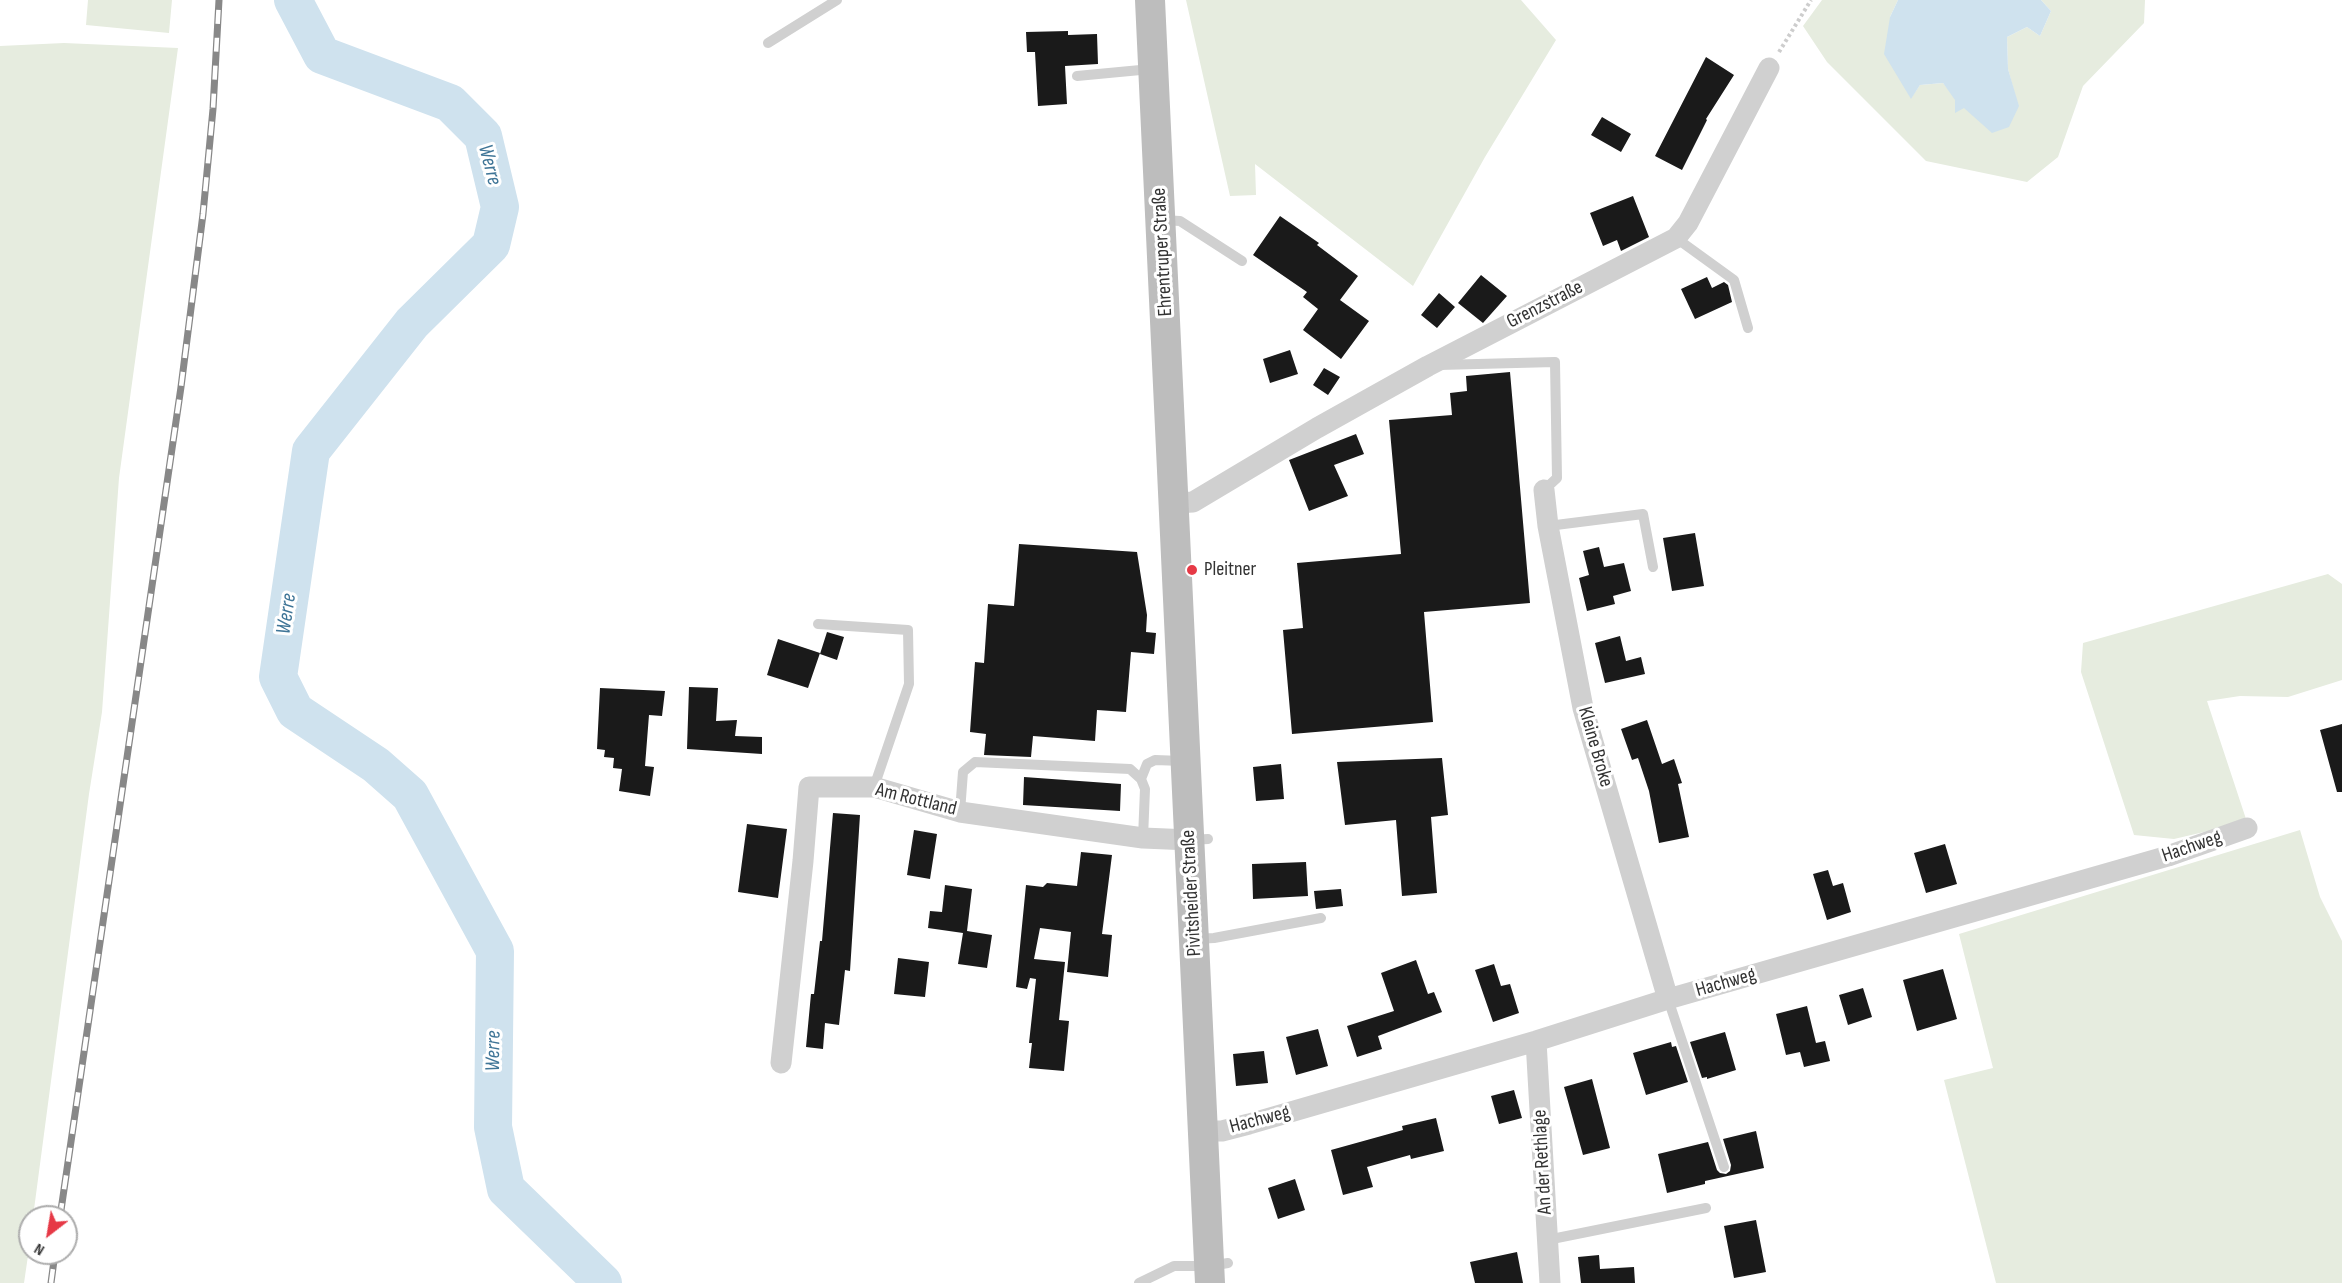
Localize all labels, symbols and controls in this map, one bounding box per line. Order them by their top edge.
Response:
water label: Werre [472,142,506,188]
street label: Ehrentruper Straße [1148,187,1178,317]
street label: Grenzstraße [1503,276,1587,334]
place label: Pleitner [1204,558,1256,582]
marker: Pleitner [1185,563,1199,577]
water label: Werre [272,592,302,636]
street label: Kleine Broke [1572,704,1618,790]
street label: Am Rottland [873,778,959,822]
street label: Hachweg [2159,826,2225,868]
street label: Pivitsheider Straße [1177,829,1207,957]
street label: Hachweg [1693,963,1759,1003]
water label: Werre [481,1030,507,1072]
street label: Hachweg [1227,1100,1293,1140]
street label: An der Rethlage [1528,1109,1558,1215]
north arrow [18,1205,78,1265]
text: N [31,1239,48,1259]

